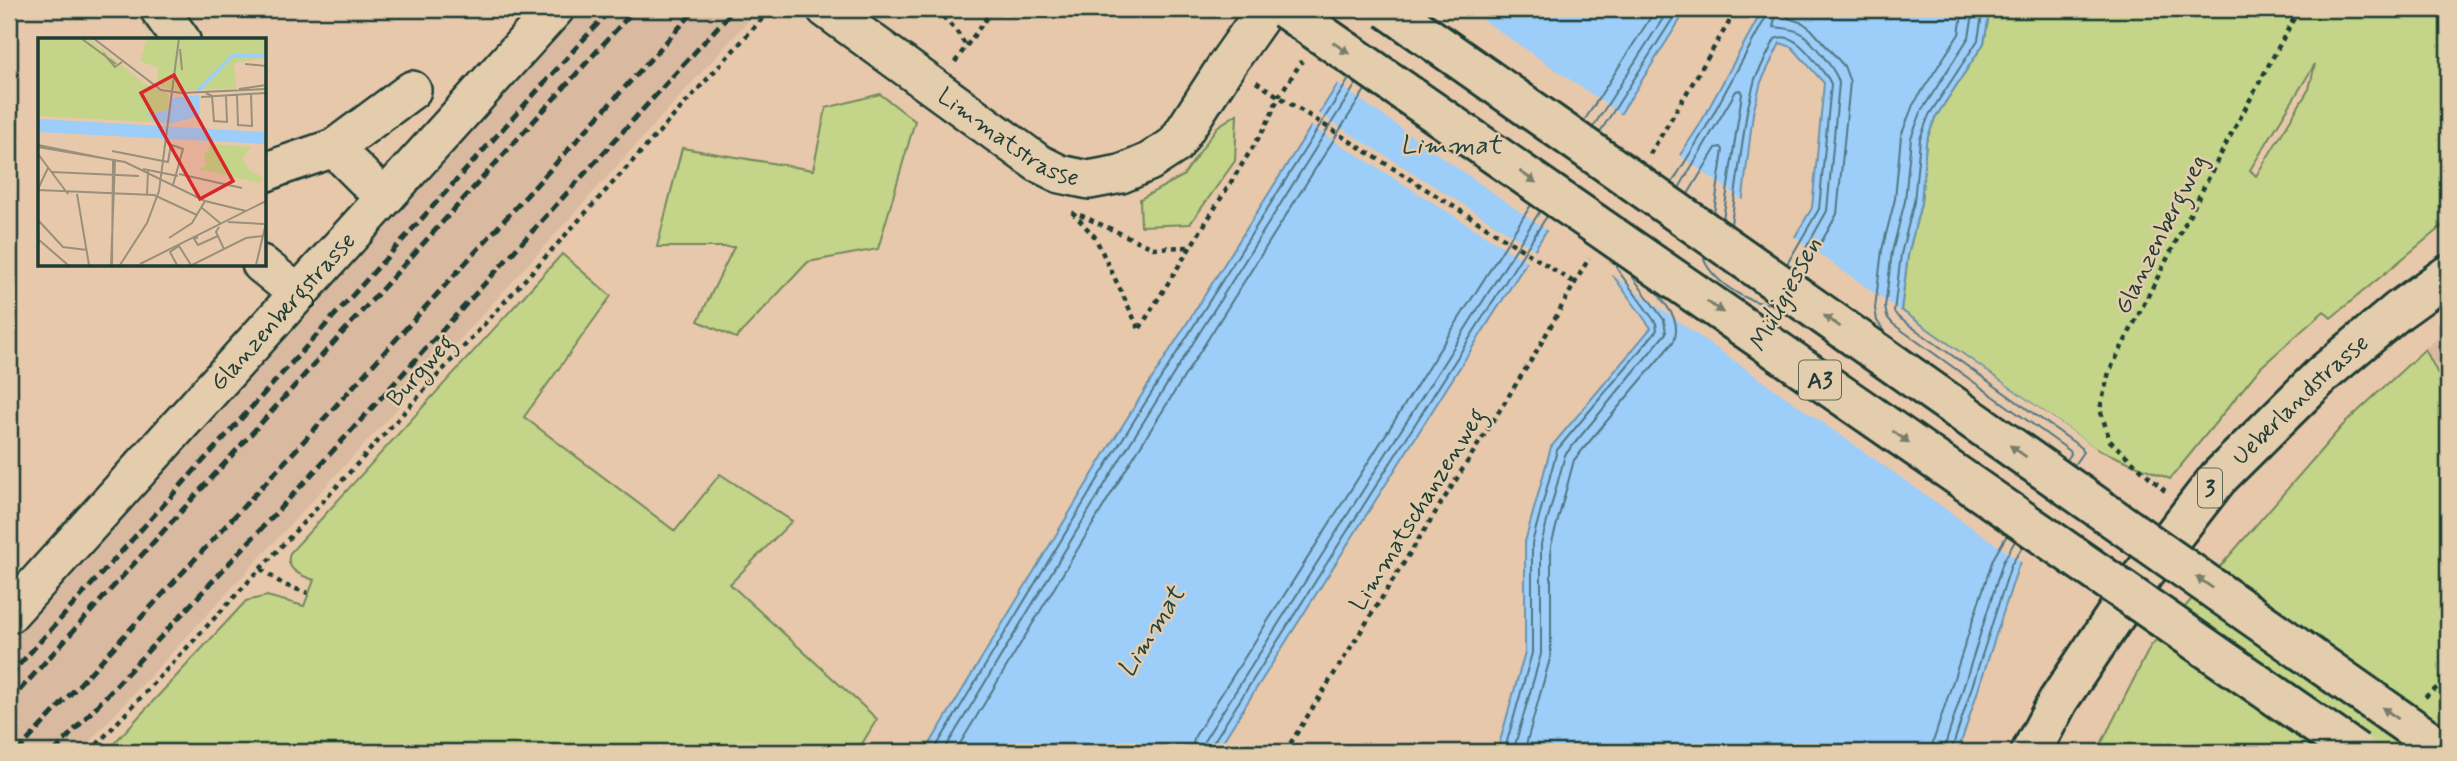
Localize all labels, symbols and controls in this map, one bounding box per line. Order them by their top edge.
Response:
inset map [38,38,266,266]
one-way arrow [1332,41,1350,55]
street label: Limmatstrasse [931,81,1082,195]
water label: Limmat [1400,129,1503,163]
street label: Glanzenbergweg [2108,150,2217,321]
one-way arrow [1519,170,1537,184]
street label: Glanzenbergstrasse [204,226,363,398]
water label: Müligiessen [1741,231,1830,358]
one-way arrow [1706,300,1724,314]
one-way arrow [1823,314,1841,328]
street label: Burgweg [380,328,464,416]
street label: Ueberlandstrasse [2226,328,2376,473]
road number: A3 [1799,360,1841,400]
street label: Limmatschanzenweg [1343,403,1496,619]
one-way arrow [1892,430,1911,443]
one-way arrow [2009,445,2027,459]
road number: 3 [2198,468,2222,508]
one-way arrow [2195,575,2213,589]
water label: Limmat [1110,579,1194,684]
one-way arrow [2381,706,2399,720]

